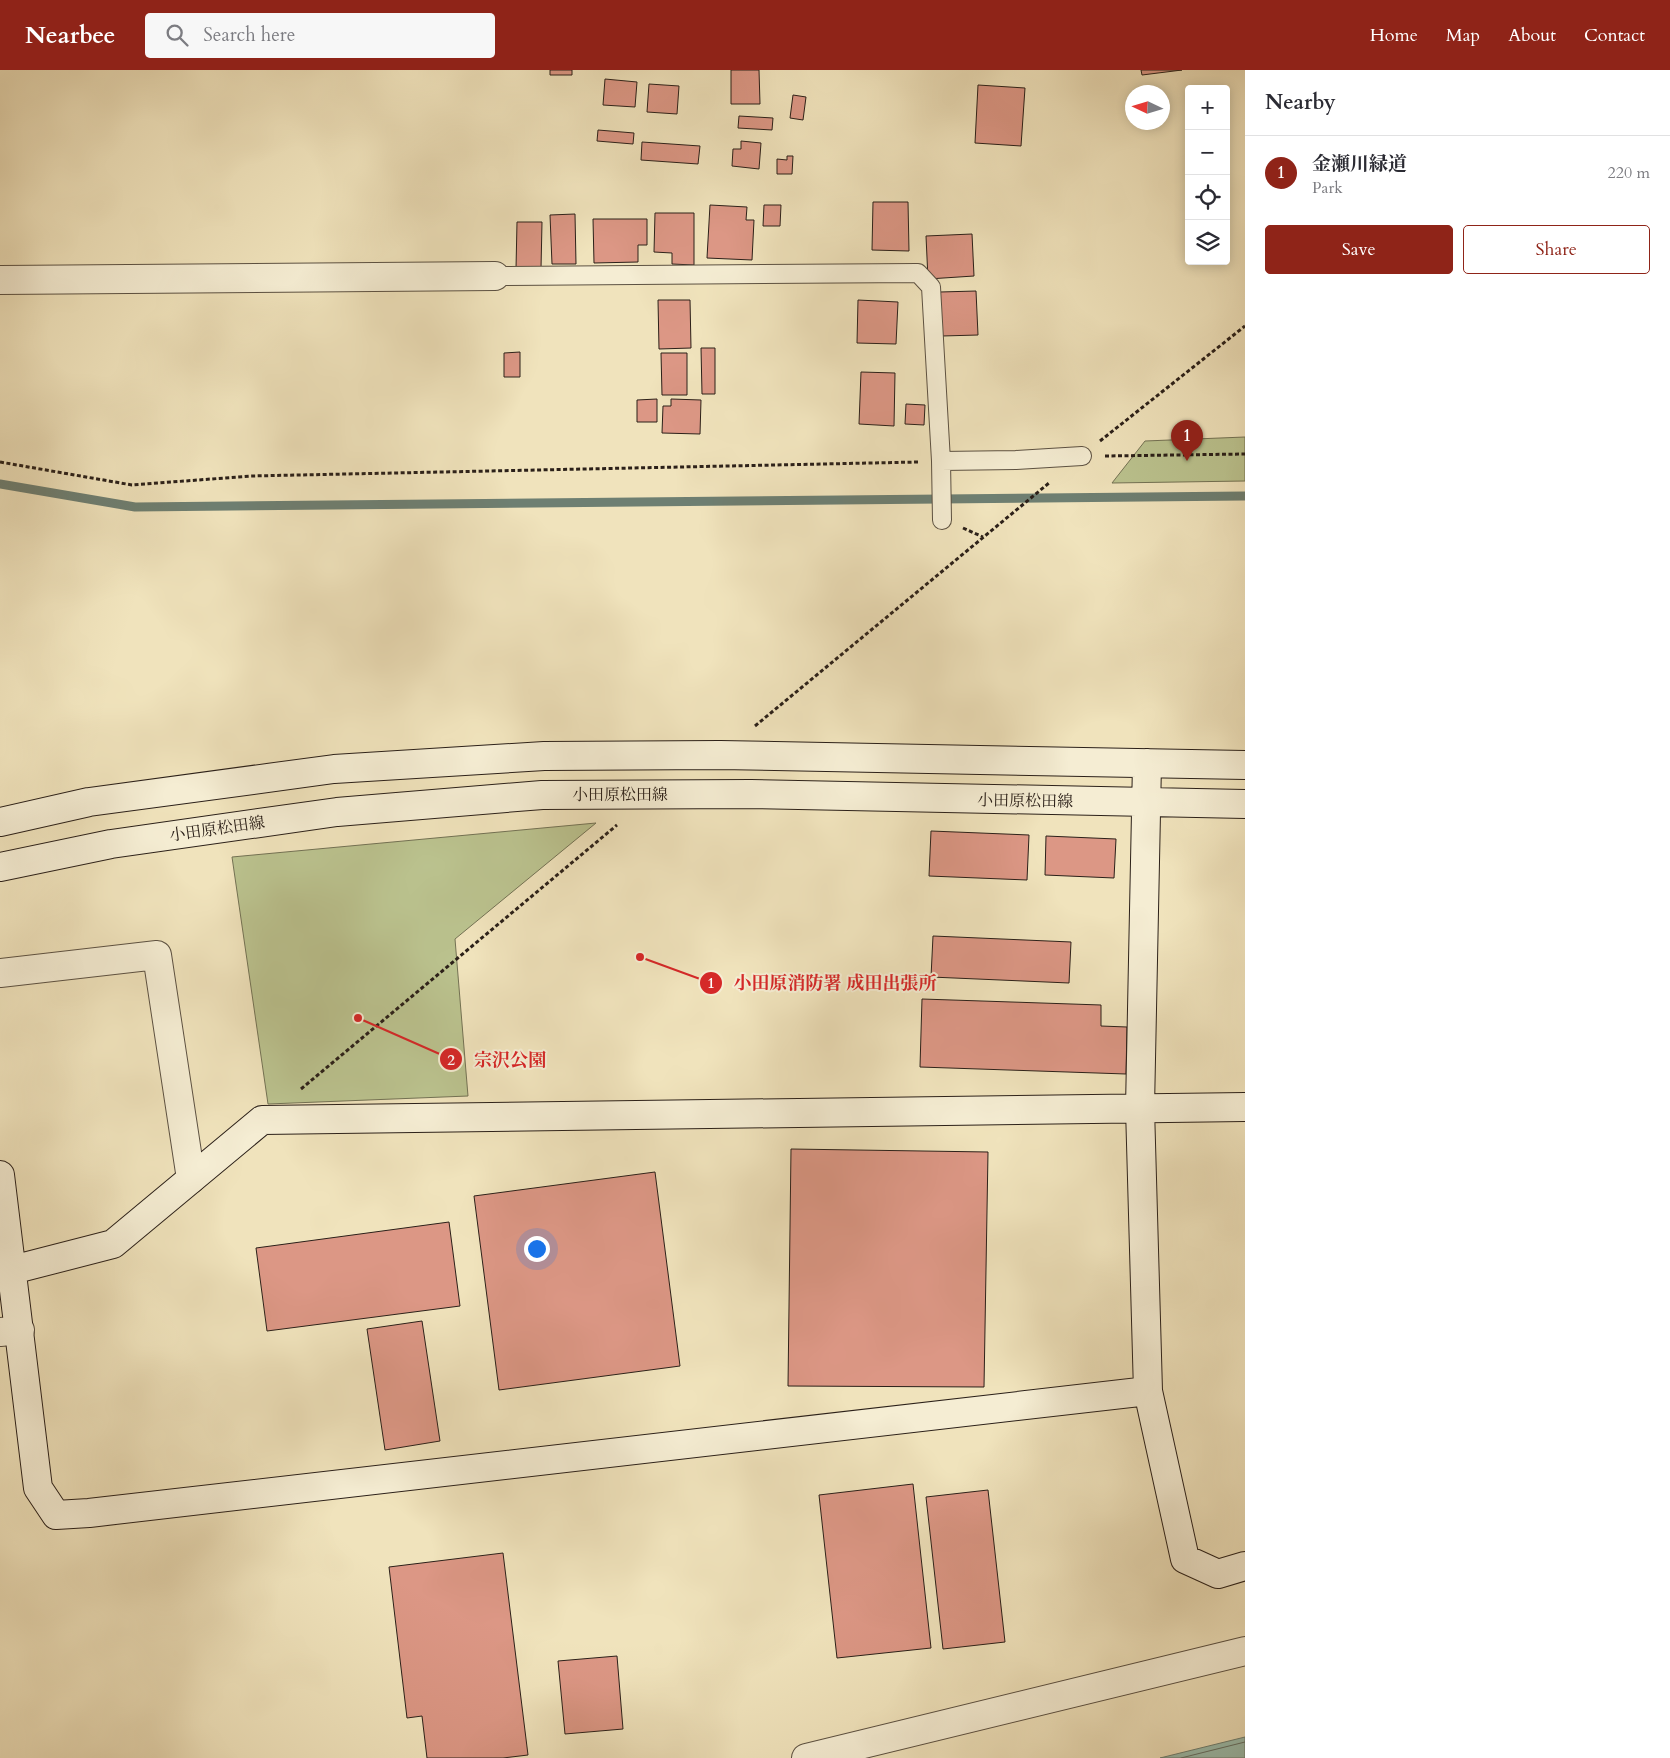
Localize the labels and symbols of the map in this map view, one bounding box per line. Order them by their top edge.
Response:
north arrow [1125,85,1170,130]
pin: 1 [1171,420,1203,461]
street label: 小田原松田線 [572,784,668,806]
street label: 小田原松田線 [977,789,1073,813]
street label: 小田原松田線 [168,811,266,847]
callout: 小田原消防署 成田出張所 [698,967,946,1000]
text: 小田原消防署 成田出張所 [734,971,936,996]
text: 1 [707,973,715,993]
callout: 宗沢公園 [439,1043,556,1076]
text: 宗沢公園 [474,1048,546,1073]
text: 2 [447,1050,455,1070]
your location [524,1236,550,1262]

